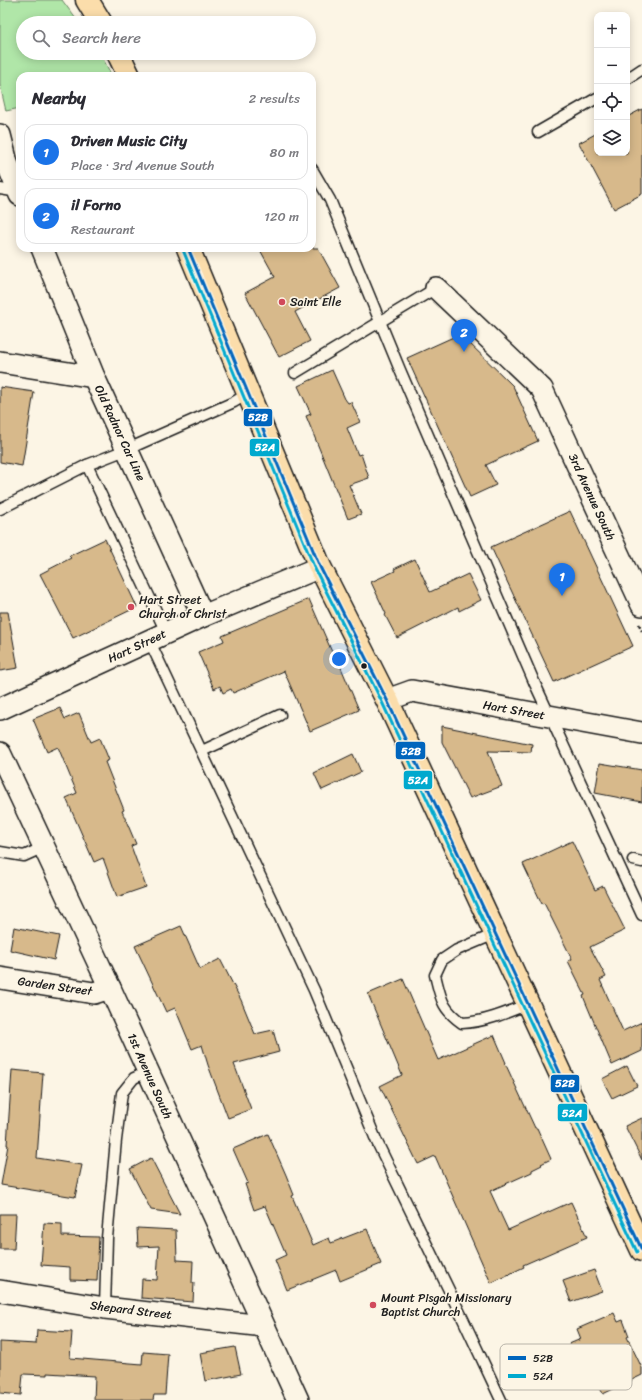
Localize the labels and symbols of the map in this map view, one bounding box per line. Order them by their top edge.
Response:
place label: Saint Elle [290,291,341,313]
marker: Saint Elle [277,297,287,307]
pin: 2 [451,319,477,352]
street label: Old Radnor Car Line [88,381,152,485]
line badge: 52B [243,408,273,427]
text: 52B [248,408,268,427]
line badge: 52A [249,438,280,457]
text: 52A [255,438,275,457]
street label: 3rd Avenue South [562,450,622,544]
pin: 1 [549,563,575,596]
place label: Hart Street Church of Christ [139,589,227,625]
marker: Hart Street Church of Christ [126,602,136,612]
street label: Hart Street [104,623,170,669]
your location [329,649,349,669]
unlabelled marker [359,661,369,671]
street label: Hart Street [481,694,547,726]
line badge: 52B [395,741,426,760]
text: 52B [401,742,421,761]
line badge: 52A [403,770,433,790]
text: 52A [408,771,428,790]
street label: Garden Street [16,970,95,1002]
street label: 1st Avenue South [121,1029,179,1123]
line badge: 52B [550,1074,580,1093]
text: 52B [555,1074,575,1093]
line badge: 52A [557,1103,588,1122]
text: 52A [562,1104,582,1123]
place label: Mount Pisgah Missionary Baptist Church [381,1287,512,1323]
street label: Shepard Street [89,1294,173,1326]
marker: Mount Pisgah Missionary Baptist Church [368,1300,378,1310]
legend [500,1344,632,1390]
text: 52B [533,1349,553,1368]
text: 52A [533,1367,553,1386]

